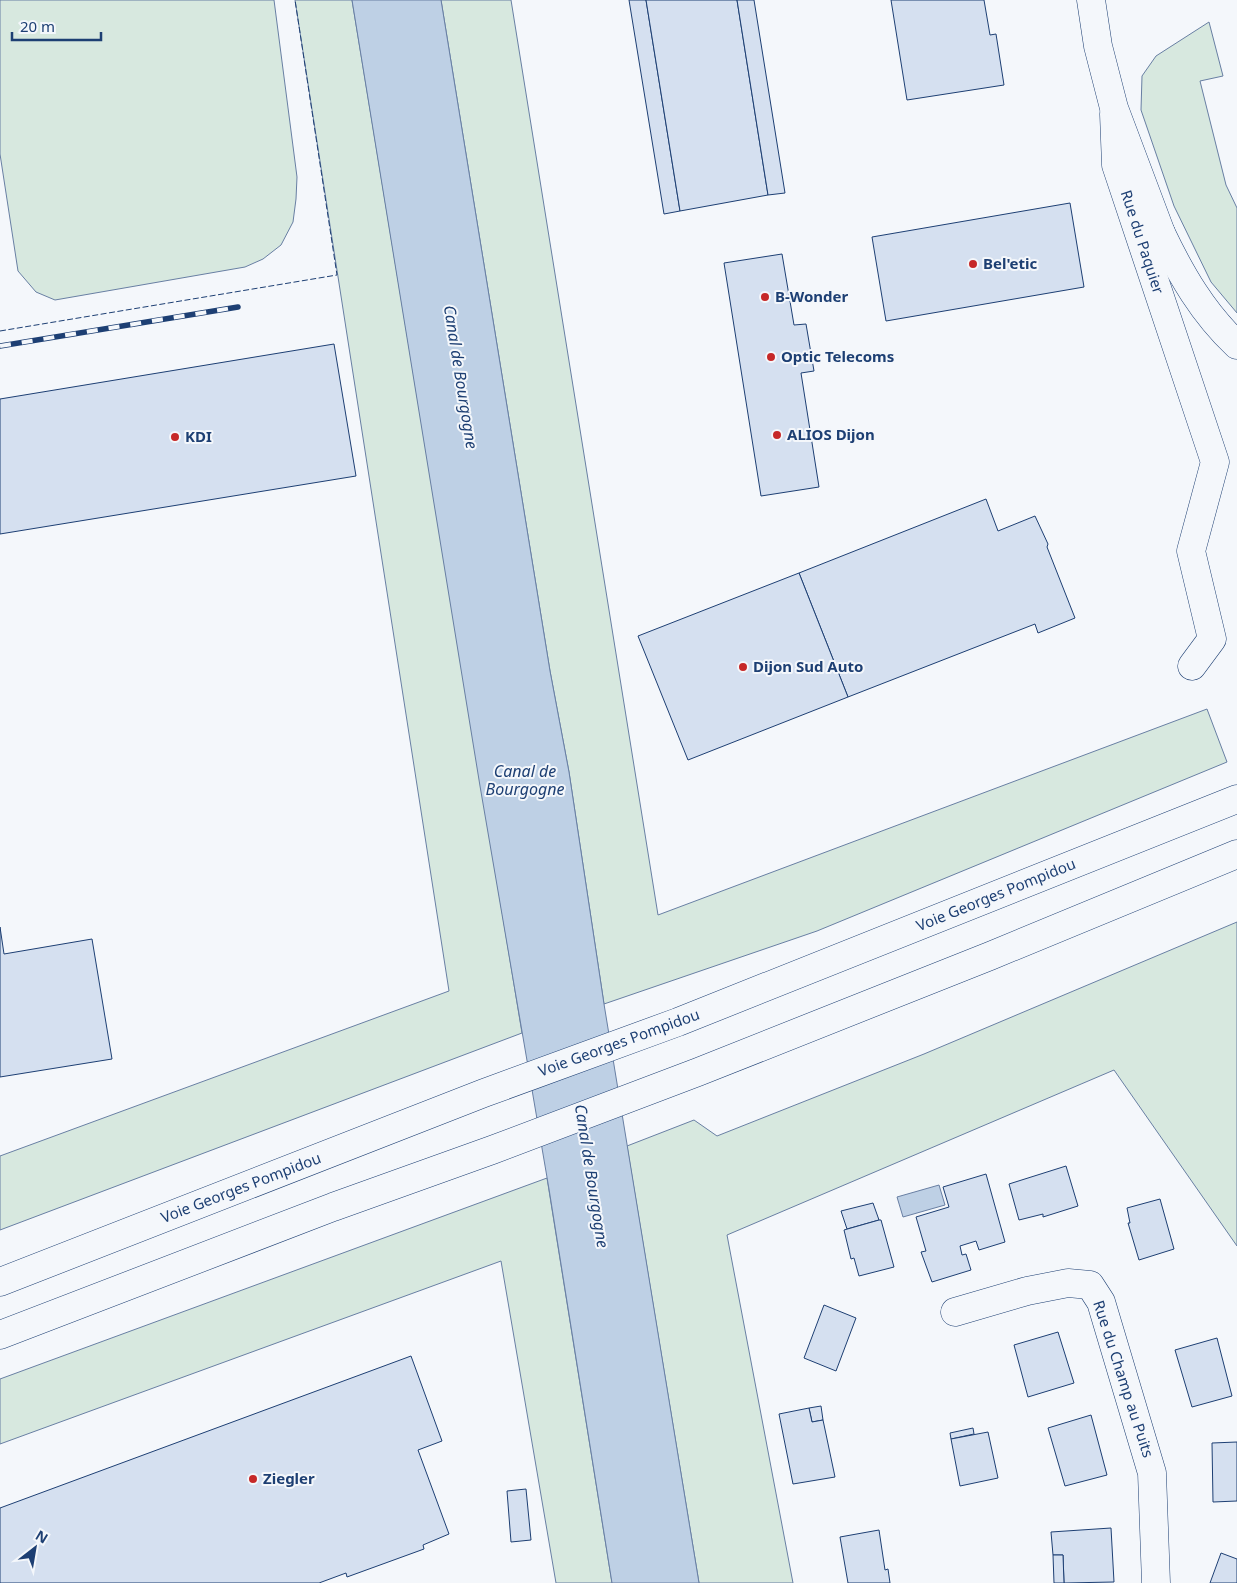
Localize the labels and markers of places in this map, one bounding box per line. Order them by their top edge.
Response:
place label: Bel'etic [983,253,1037,273]
marker: Bel'etic [967,258,979,270]
place label: B-Wonder [775,286,849,306]
marker: B-Wonder [759,291,771,303]
place label: Optic Telecoms [781,346,894,366]
marker: Optic Telecoms [765,351,777,363]
place label: ALIOS Dijon [787,424,875,444]
place label: KDI [185,426,212,446]
marker: ALIOS Dijon [771,429,783,441]
marker: KDI [169,431,181,443]
place label: Dijon Sud Auto [753,656,863,676]
marker: Dijon Sud Auto [737,661,749,673]
place label: Ziegler [263,1468,315,1488]
marker: Ziegler [247,1473,259,1485]

